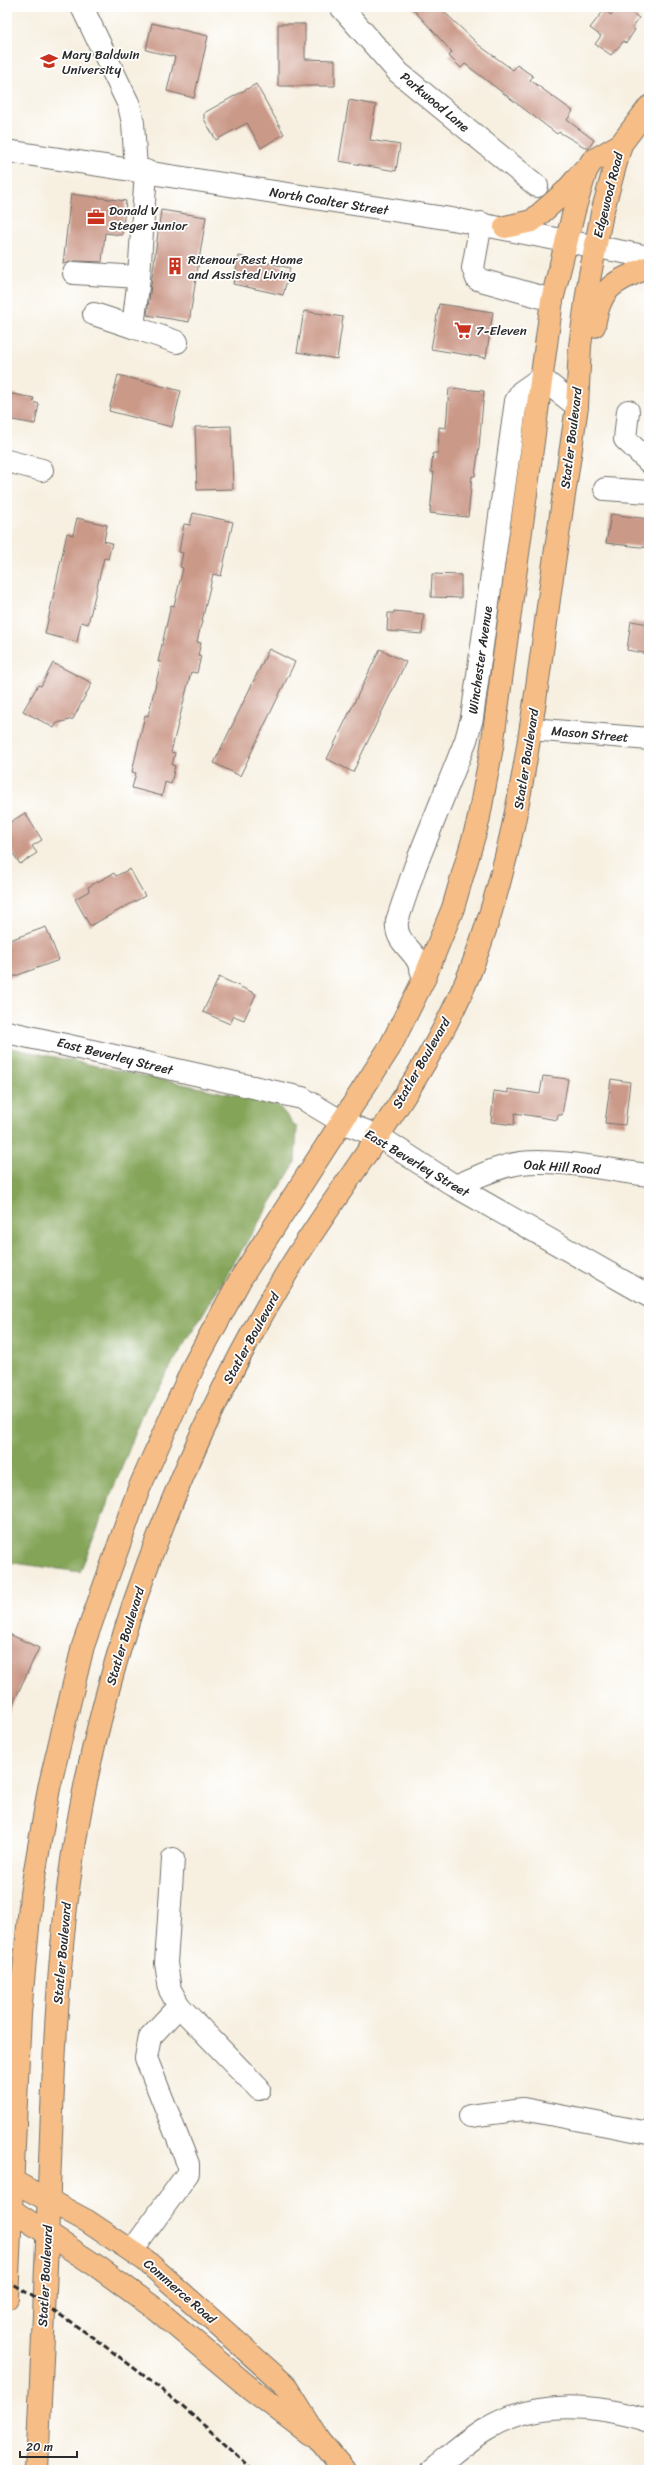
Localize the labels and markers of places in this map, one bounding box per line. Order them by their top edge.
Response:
place label: Mary Baldwin University [62,43,140,81]
school or university icon: Mary Baldwin University [39,51,59,71]
place label: Donald V Steger Junior [109,199,188,237]
office icon: Donald V Steger Junior [86,207,106,227]
place label: Ritenour Rest Home and Assisted Living [188,248,303,286]
building icon: Ritenour Rest Home and Assisted Living [165,256,185,276]
place label: 7-Eleven [476,319,527,342]
supermarket icon: 7-Eleven [453,320,473,340]

